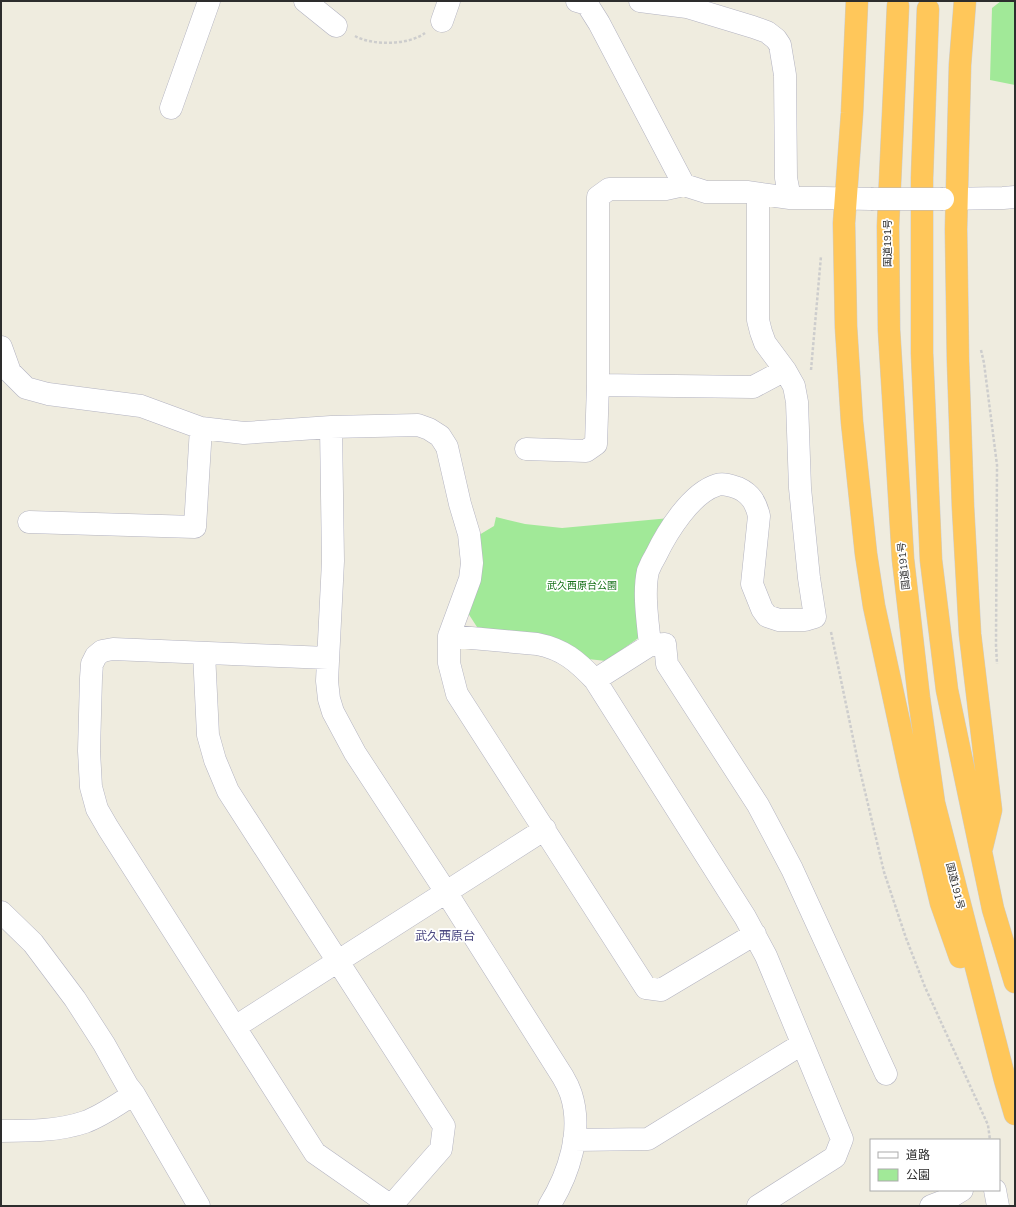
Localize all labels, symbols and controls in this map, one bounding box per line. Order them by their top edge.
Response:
street label: 国道191号 [881,219,895,267]
street label: 国道191号 [895,541,913,591]
park label: 武久西原台公園 [547,579,617,593]
street label: 国道191号 [942,861,968,911]
district label: 武久西原台 [415,928,475,944]
legend [870,1139,1000,1191]
text: 道路 [906,1147,930,1163]
text: 公園 [906,1167,930,1183]

